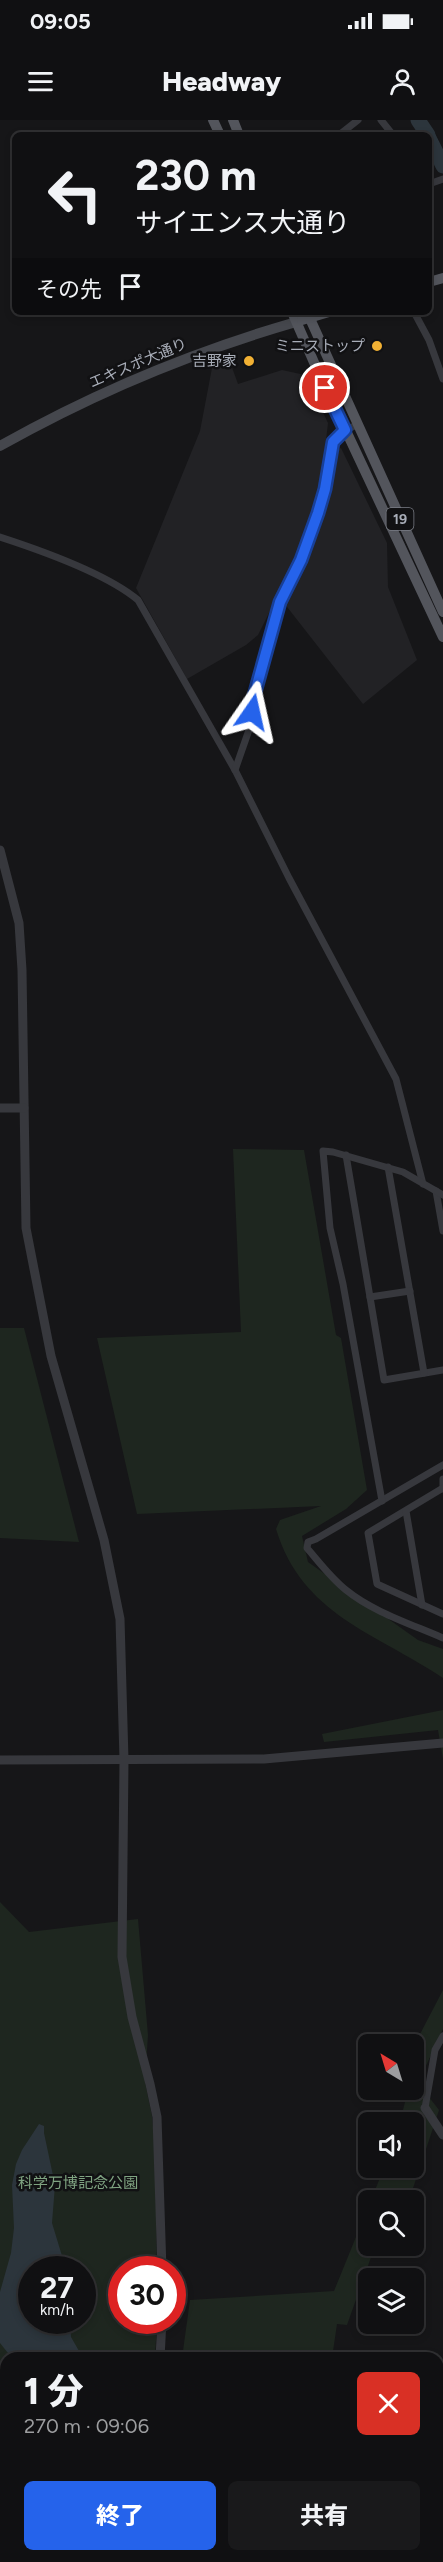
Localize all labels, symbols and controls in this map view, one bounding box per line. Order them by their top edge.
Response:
text: 09:05 [30,8,91,35]
icon: menu [24,65,57,98]
text: Headway [162,65,281,98]
icon: person [386,65,419,98]
text: 230 m [135,150,257,201]
icon: left [36,156,114,234]
text: サイエンス大通り [135,206,350,239]
icon: arrive [114,270,147,303]
text: その先 [36,276,102,303]
street label: エキスポ大通り [86,334,190,392]
place label: ミニストップ [275,337,365,355]
marker: ミニストップ [370,339,384,353]
place label: 吉野家 [192,352,237,370]
marker: 吉野家 [242,354,256,368]
pin [299,362,350,413]
icon: arrive [308,371,341,404]
road number: 19 [386,508,414,530]
position arrow [220,680,284,744]
north arrow [358,2034,424,2100]
map controls [358,2034,424,2334]
button: sound [358,2112,424,2178]
park label: 科学万博記念公園 [18,2174,138,2192]
button: search [358,2190,424,2256]
speed limit sign: 30 [108,2256,186,2334]
button: layers [358,2268,424,2334]
text: 27 [40,2269,74,2306]
text: km/h [40,2301,74,2319]
text: 1 分 [24,2370,84,2413]
button: close [357,2372,420,2435]
text: 270 m · 09:06 [24,2414,149,2438]
button: 終了 [24,2481,216,2550]
button: 共有 [228,2481,420,2550]

